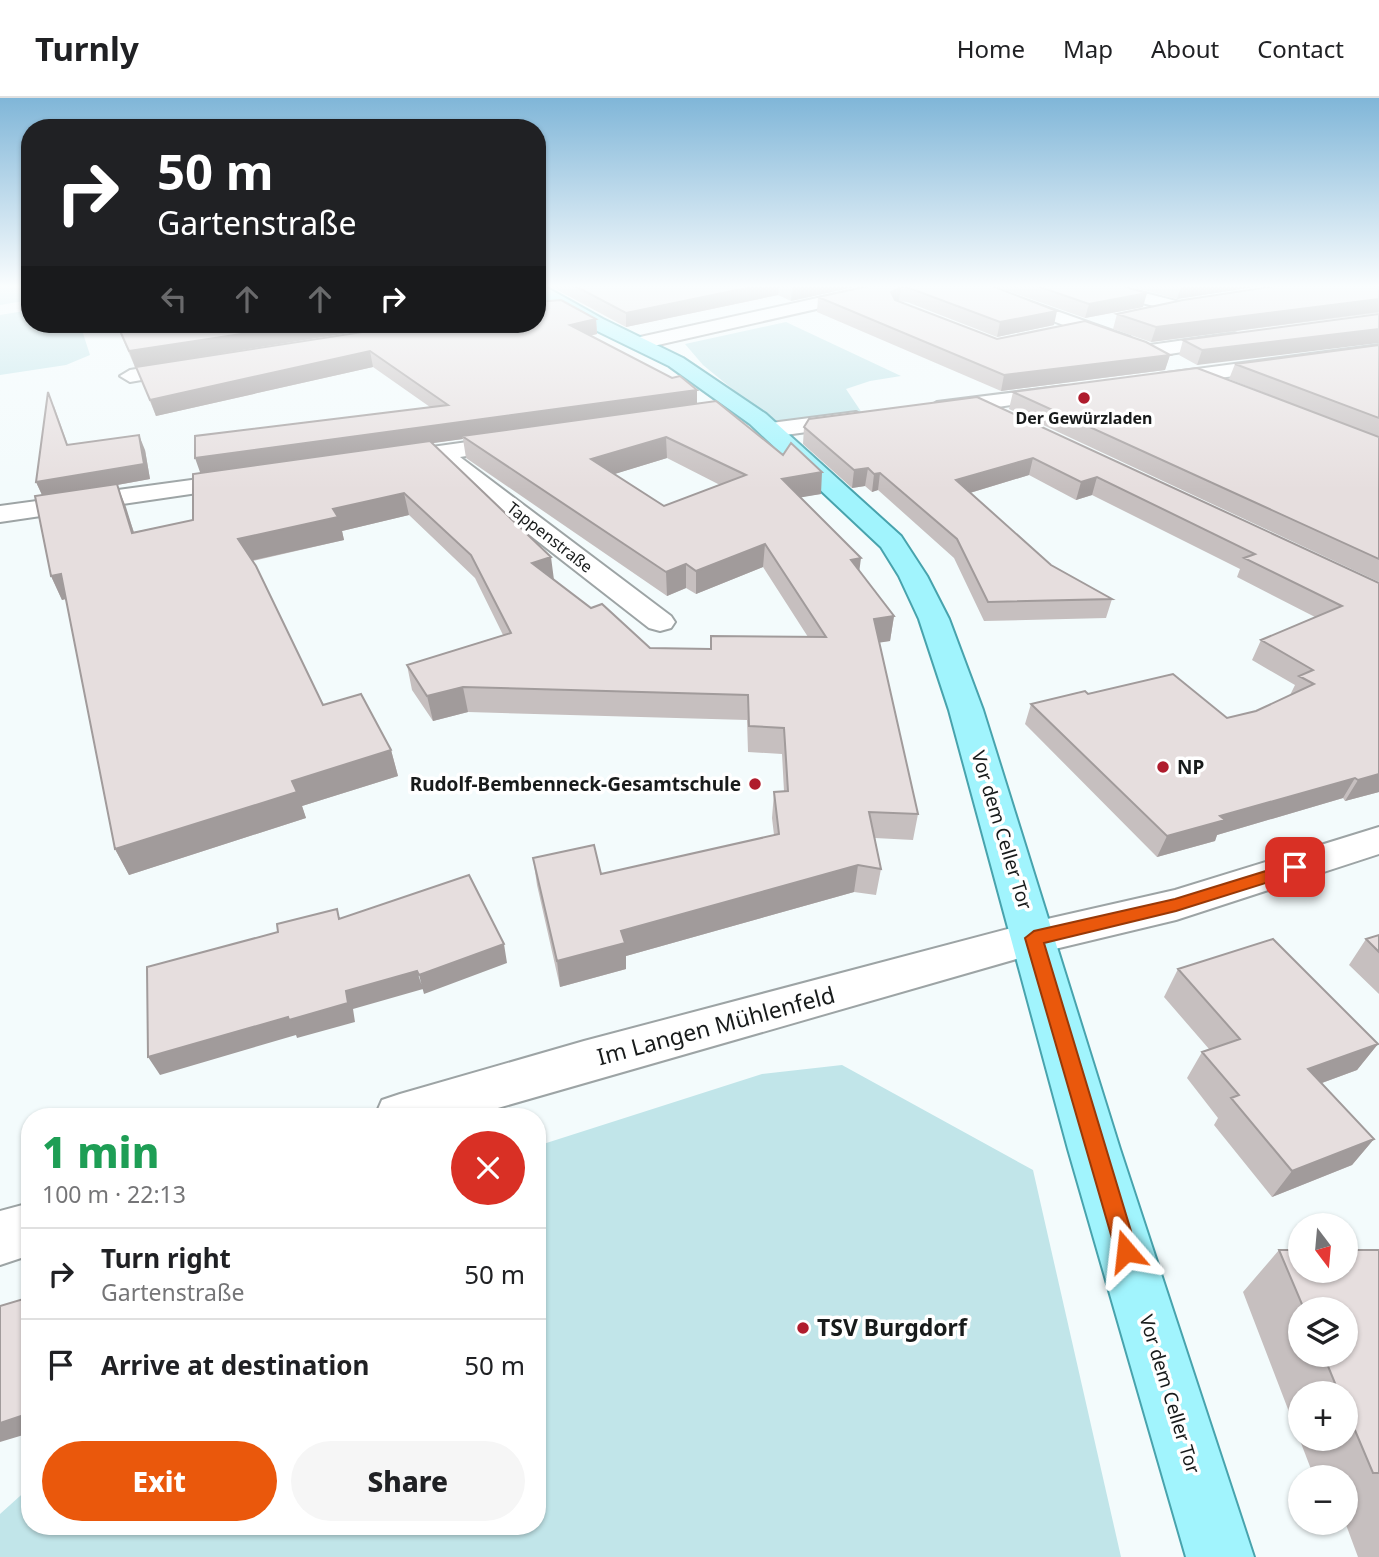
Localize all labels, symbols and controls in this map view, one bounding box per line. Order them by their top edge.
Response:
text: Turnly [35,26,139,71]
text: Home [957,32,1025,65]
text: Map [1063,32,1113,65]
text: About [1151,32,1219,65]
text: Contact [1257,32,1344,65]
text: 50 m [157,138,274,204]
icon: right [42,147,133,238]
text: Gartenstraße [157,201,357,244]
icon: left [155,280,193,318]
icon: ahead [228,280,266,318]
icon: ahead [301,280,339,318]
icon: right [374,280,412,318]
marker: Der Gewürzladen [1076,390,1092,406]
place label: Der Gewürzladen [1016,407,1152,429]
street label: Tappenstraße [503,497,597,577]
street label: Vor dem Celler Tor [965,747,1039,913]
place label: NP [1177,754,1204,780]
marker: NP [1155,759,1171,775]
place label: Rudolf-Bembenneck-Gesamtschule [410,771,741,797]
marker: Rudolf-Bembenneck-Gesamtschule [747,776,763,792]
pin [1265,837,1325,897]
icon: arrive [1276,848,1314,886]
street label: Im Langen Mühlenfeld [593,978,838,1072]
text: 1 min [42,1123,159,1180]
button: close [451,1131,525,1205]
text: 100 m · 22:13 [42,1178,186,1210]
north arrow [1288,1213,1358,1283]
map controls [1288,1213,1358,1535]
position arrow [1089,1214,1163,1288]
text: Turn right [101,1240,231,1276]
icon: right [42,1255,80,1293]
text: 50 m [464,1256,525,1292]
text: Gartenstraße [101,1276,244,1308]
button: layers [1288,1297,1358,1367]
place label: TSV Burgdorf [817,1311,968,1343]
street label: Vor dem Celler Tor [1133,1311,1207,1477]
marker: TSV Burgdorf [795,1320,811,1336]
icon: arrive [42,1346,80,1384]
text: Arrive at destination [101,1347,370,1383]
text: 50 m [464,1347,525,1383]
button: + [1288,1381,1358,1451]
button: Exit [42,1441,277,1521]
button: Share [291,1441,525,1521]
button: − [1288,1465,1358,1535]

